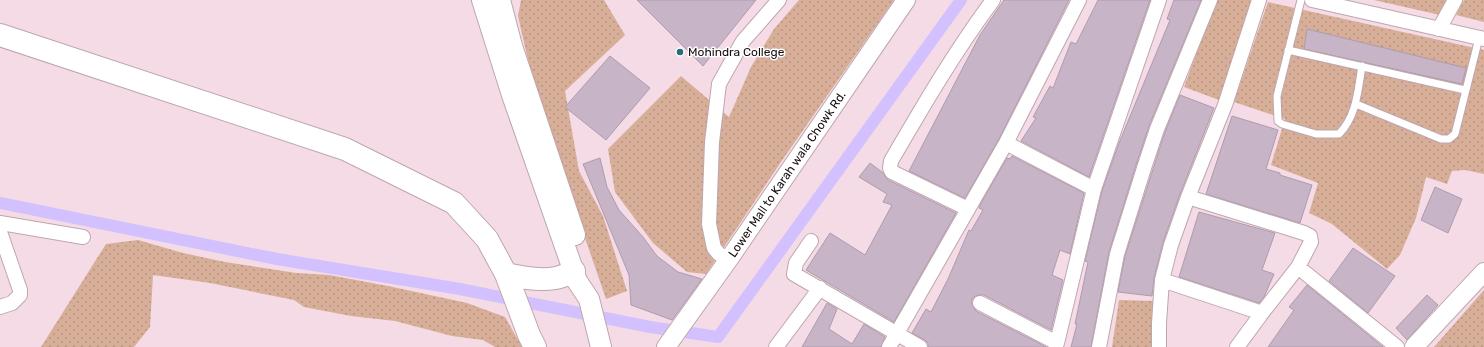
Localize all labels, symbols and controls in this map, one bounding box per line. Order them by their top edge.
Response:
place label: Mohindra College [688,45,785,59]
marker: Mohindra College [675,47,685,57]
street label: Lower Mall to Karah wala Chowk Rd. [725,88,849,260]

